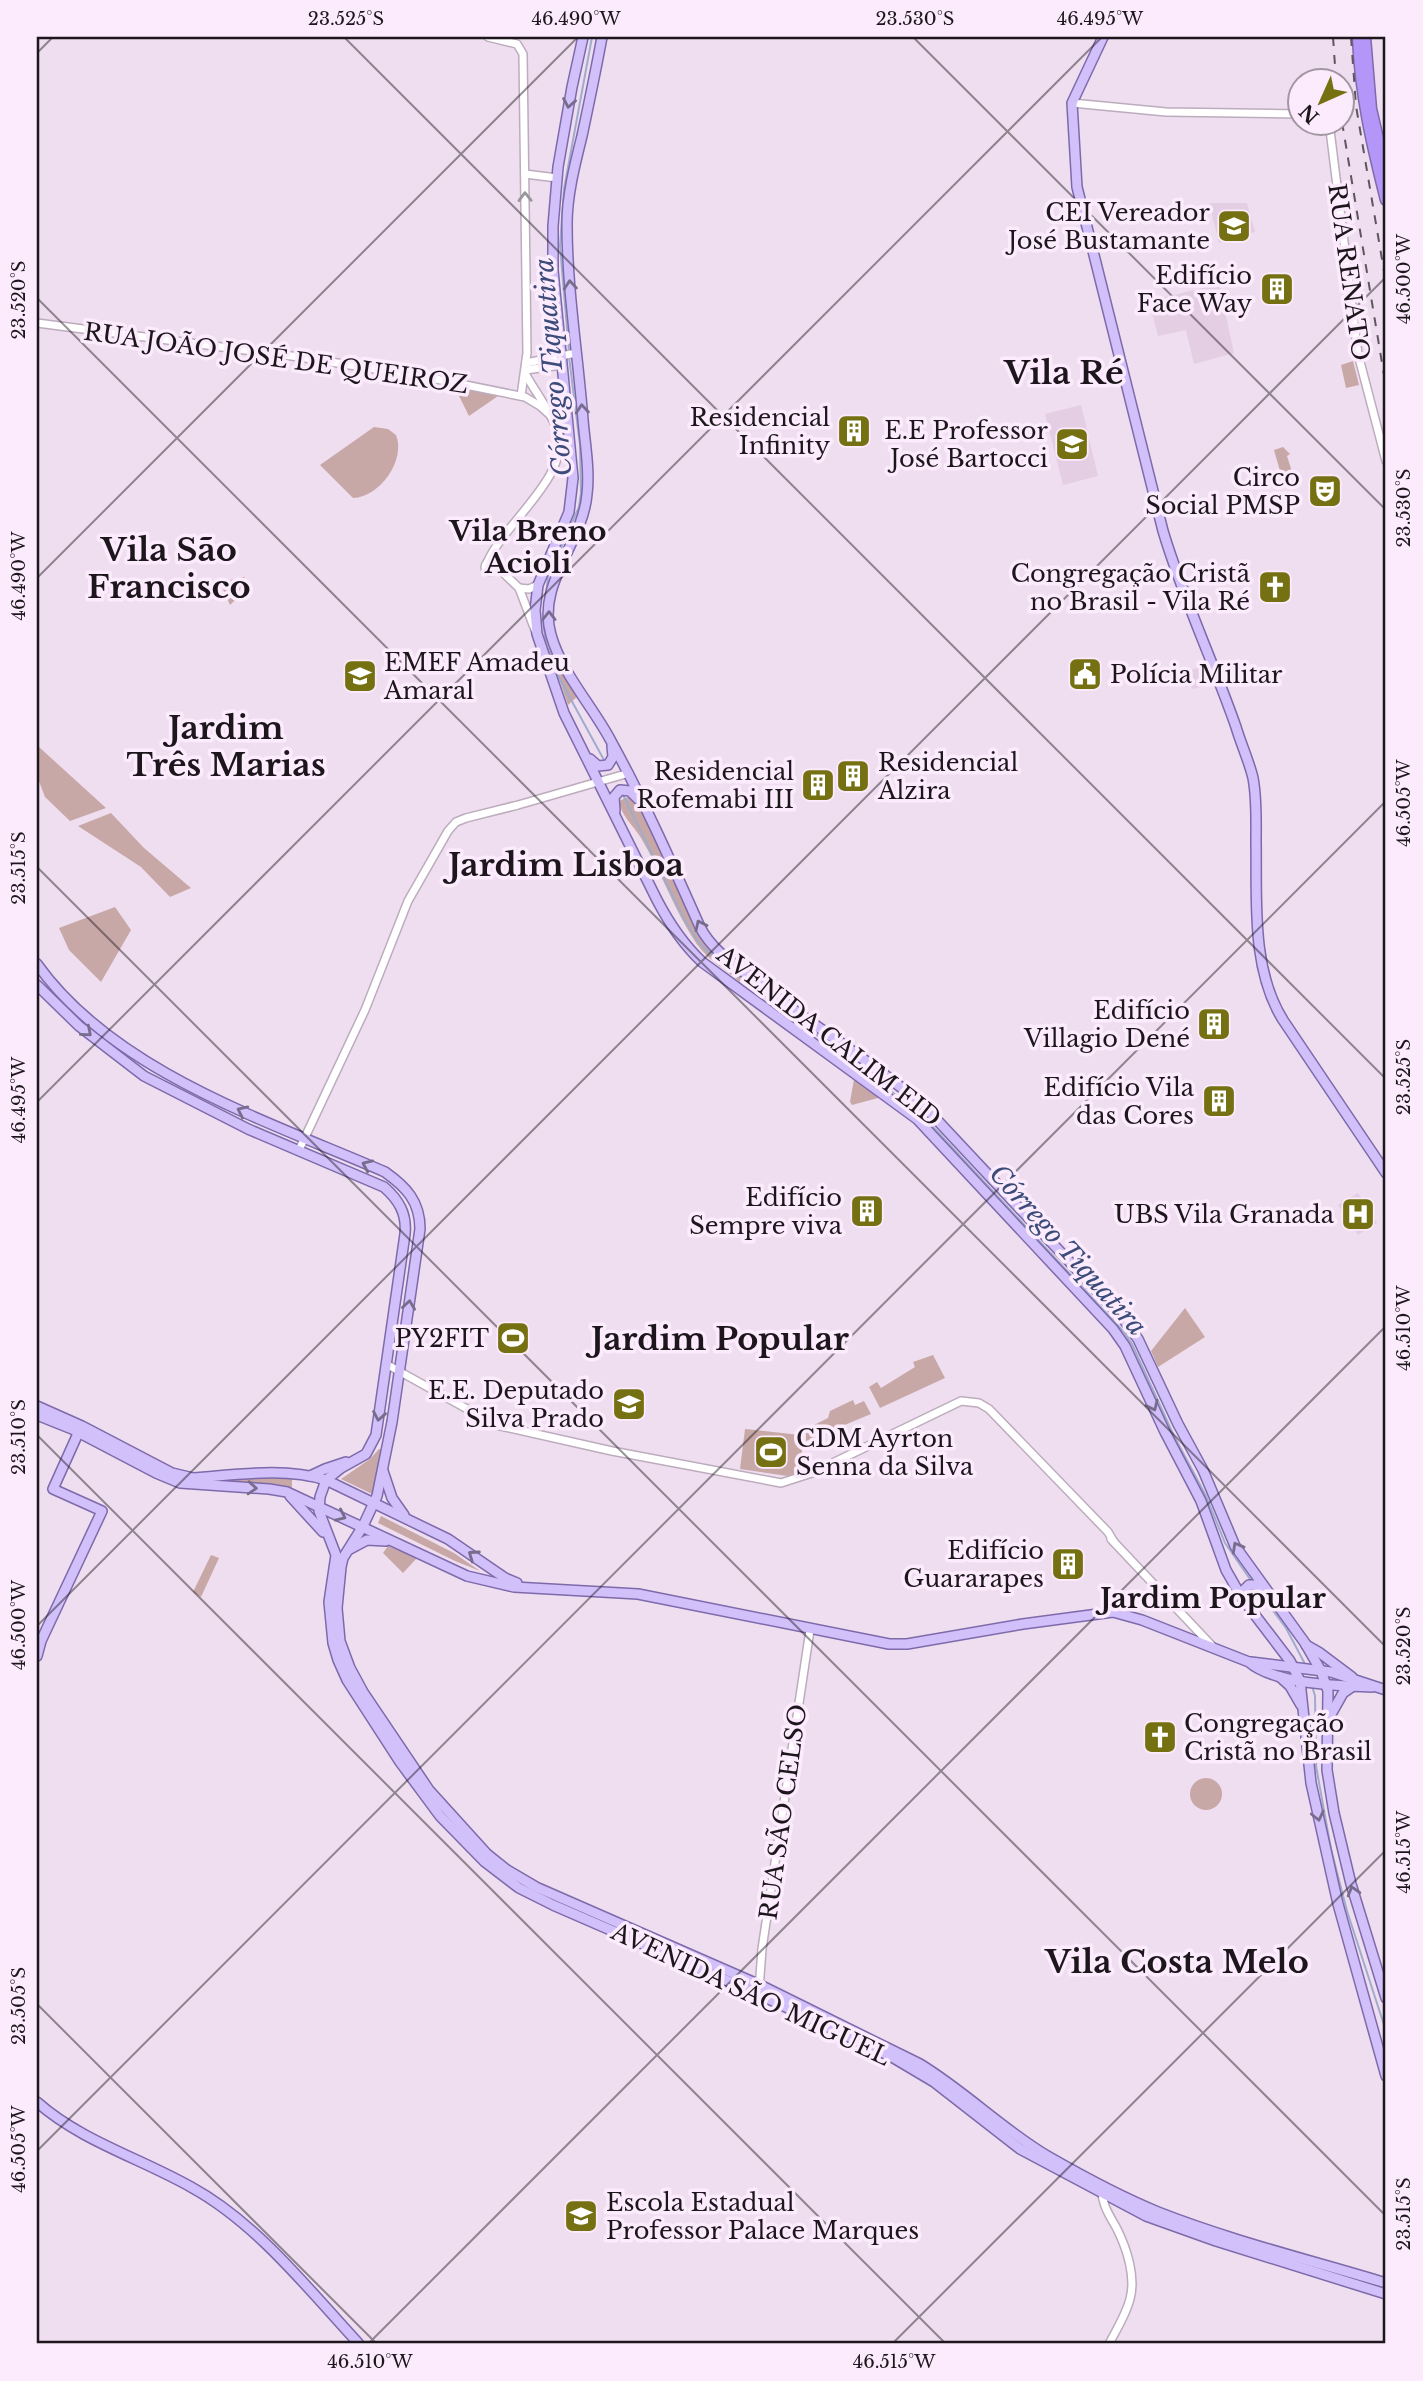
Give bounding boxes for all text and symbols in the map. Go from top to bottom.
text: 23.525°S [308,8,384,30]
text: 46.490°W [531,8,621,30]
text: 23.530°S [876,8,954,30]
text: 46.495°W [1057,8,1144,30]
north arrow [1286,66,1356,136]
one-way arrow [562,98,577,109]
text: N [1295,99,1324,128]
street label: RUA RENATO [1322,181,1376,363]
one-way arrow [517,191,533,202]
place label: CEI Vereador José Bustamante [1005,198,1211,255]
school or university icon: CEI Vereador José Bustamante [1215,207,1253,245]
text: 46.500°W [1393,233,1415,324]
water label: Córrego Tiquatira [528,256,578,478]
text: 23.520°S [8,261,30,339]
place label: Edifício Face Way [1137,261,1253,318]
building icon: Edifício Face Way [1258,270,1296,308]
one-way arrow [563,279,578,290]
street label: RUA JOÃO JOSÉ DE QUEIROZ [82,317,470,399]
district label: Vila Ré [1003,353,1124,393]
one-way arrow [575,403,590,414]
place label: Residencial Infinity [690,403,831,460]
building icon: Residencial Infinity [835,412,873,450]
place label: E.E Professor José Bartocci [884,416,1049,473]
school or university icon: E.E Professor José Bartocci [1053,425,1091,463]
place label: Circo Social PMSP [1145,463,1300,520]
text: 23.530°S [1393,469,1415,547]
theatre icon: Circo Social PMSP [1306,472,1344,510]
district label: Vila Breno Acioli [449,514,607,581]
district label: Vila São Francisco [87,530,251,607]
text: 46.490°W [8,531,30,621]
place label: Congregação Cristã no Brasil - Vila Ré [1011,559,1251,616]
church icon: Congregação Cristã no Brasil - Vila Ré [1256,568,1294,606]
one-way arrow [541,611,557,621]
place label: EMEF Amadeu Amaral [383,648,570,705]
public building icon: Polícia Militar [1066,655,1104,693]
school or university icon: EMEF Amadeu Amaral [341,657,379,695]
place label: Polícia Militar [1110,660,1283,689]
district label: Jardim Três Marias [126,708,326,785]
place label: Residencial Alzira [877,748,1018,805]
place label: Residencial Rofemabi III [637,757,794,814]
building icon: Residencial Alzira [834,757,872,795]
text: 46.505°W [1393,758,1415,847]
building icon: Residencial Rofemabi III [799,766,837,804]
text: 23.515°S [8,831,30,905]
district label: Jardim Lisboa [442,845,684,885]
one-way arrow [694,920,708,932]
street label: AVENIDA CALIM EID [710,939,947,1132]
place label: Edifício Villagio Dené [1023,996,1190,1053]
building icon: Edifício Villagio Dené [1195,1005,1233,1043]
one-way arrow [78,1024,91,1036]
text: 23.525°S [1393,1039,1415,1115]
text: 46.495°W [8,1056,30,1143]
place label: Edifício Vila das Cores [1044,1073,1195,1130]
building icon: Edifício Vila das Cores [1200,1082,1238,1120]
one-way arrow [237,1105,249,1119]
water label: Córrego Tiquatira [983,1158,1153,1342]
one-way arrow [362,1159,374,1173]
place label: Edifício Sempre viva [689,1183,843,1240]
building icon: Edifício Sempre viva [848,1192,886,1230]
hospital icon: UBS Vila Granada [1339,1195,1377,1233]
place label: UBS Vila Granada [1114,1200,1335,1229]
text: 46.510°W [1393,1284,1415,1371]
one-way arrow [401,1299,416,1311]
sports icon: PY2FIT [494,1319,532,1357]
district label: Jardim Popular [585,1319,849,1359]
place label: PY2FIT [395,1324,489,1353]
place label: E.E. Deputado Silva Prado [428,1376,604,1433]
school or university icon: E.E. Deputado Silva Prado [610,1385,648,1423]
text: 23.510°S [8,1399,30,1475]
one-way arrow [1145,1399,1159,1411]
one-way arrow [372,1410,387,1422]
place label: CDM Ayrton Senna da Silva [796,1424,974,1481]
sports icon: CDM Ayrton Senna da Silva [752,1433,790,1471]
one-way arrow [247,1480,258,1495]
one-way arrow [334,1508,346,1522]
place label: Edifício Guararapes [903,1536,1044,1593]
one-way arrow [1232,1542,1245,1555]
building icon: Edifício Guararapes [1049,1545,1087,1583]
one-way arrow [468,1551,481,1563]
text: 46.500°W [8,1579,30,1670]
district label: Jardim Popular [1095,1581,1326,1616]
text: 23.520°S [1393,1607,1415,1685]
street label: RUA SÃO CELSO [754,1702,812,1922]
place label: Congregação Cristã no Brasil [1184,1709,1372,1766]
church icon: Congregação Cristã no Brasil [1141,1718,1179,1756]
one-way arrow [1310,1810,1325,1822]
text: 46.515°W [1393,1810,1415,1893]
one-way arrow [1347,1885,1362,1897]
street label: AVENIDA SÃO MIGUEL [606,1916,895,2071]
district label: Vila Costa Melo [1044,1942,1309,1982]
text: 23.505°S [8,1967,30,2045]
text: 46.505°W [8,2104,30,2193]
text: 23.515°S [1393,2177,1415,2251]
place label: Escola Estadual Professor Palace Marques [606,2188,919,2245]
school or university icon: Escola Estadual Professor Palace Marques [562,2197,600,2235]
text: 46.510°W [327,2351,414,2373]
text: 46.515°W [853,2351,936,2373]

